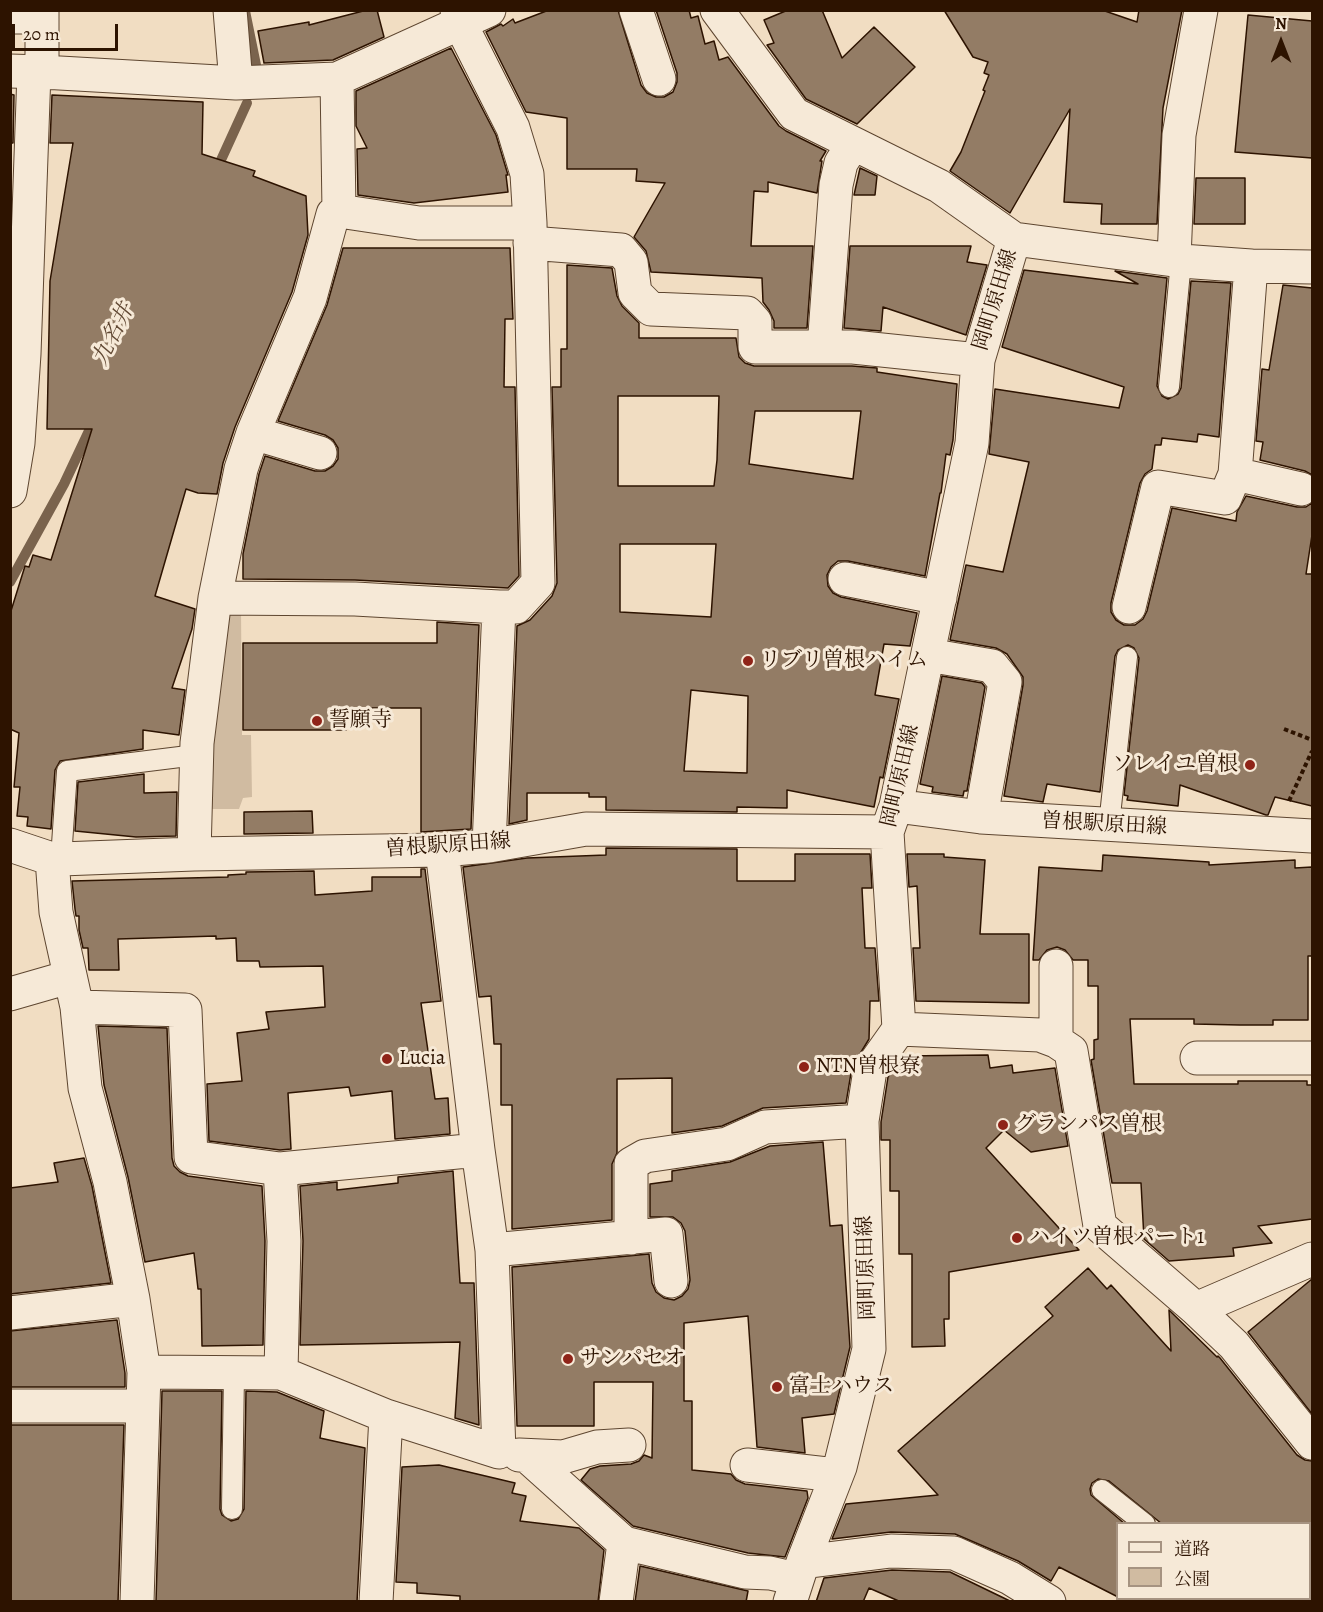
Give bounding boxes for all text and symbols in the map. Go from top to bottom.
scale bar [15,12,122,50]
north arrow [1251,12,1311,72]
text: N [1275,13,1287,35]
text: 20 m [23,22,60,46]
street label: 岡町原田線 [969,246,1023,354]
water label: 九名井 [88,300,140,370]
place label: リブリ曽根ハイム [760,648,928,674]
marker: リブリ曽根ハイム [741,654,755,668]
place label: 誓願寺 [329,708,392,734]
marker: 誓願寺 [310,714,324,728]
street label: 岡町原田線 [877,722,925,830]
place label: ソレイユ曽根 [1112,752,1238,778]
marker: ソレイユ曽根 [1243,758,1257,772]
street label: 曽根駅原田線 [1040,809,1168,841]
street label: 曽根駅原田線 [384,829,512,863]
place label: Lucia [399,1046,446,1072]
marker: Lucia [380,1052,394,1066]
place label: NTN曽根寮 [816,1054,920,1080]
marker: NTN曽根寮 [797,1060,811,1074]
place label: グランパス曽根 [1015,1112,1162,1138]
marker: グランパス曽根 [996,1118,1010,1132]
street label: 岡町原田線 [853,1215,881,1321]
place label: ハイツ曽根パート1 [1029,1225,1204,1251]
marker: ハイツ曽根パート1 [1010,1231,1024,1245]
place label: サンパセオ [580,1346,685,1372]
marker: サンパセオ [561,1352,575,1366]
place label: 富士ハウス [789,1374,894,1400]
marker: 富士ハウス [770,1380,784,1394]
legend [1116,1522,1311,1600]
text: 道路 [1174,1537,1210,1561]
text: 公園 [1174,1567,1210,1591]

